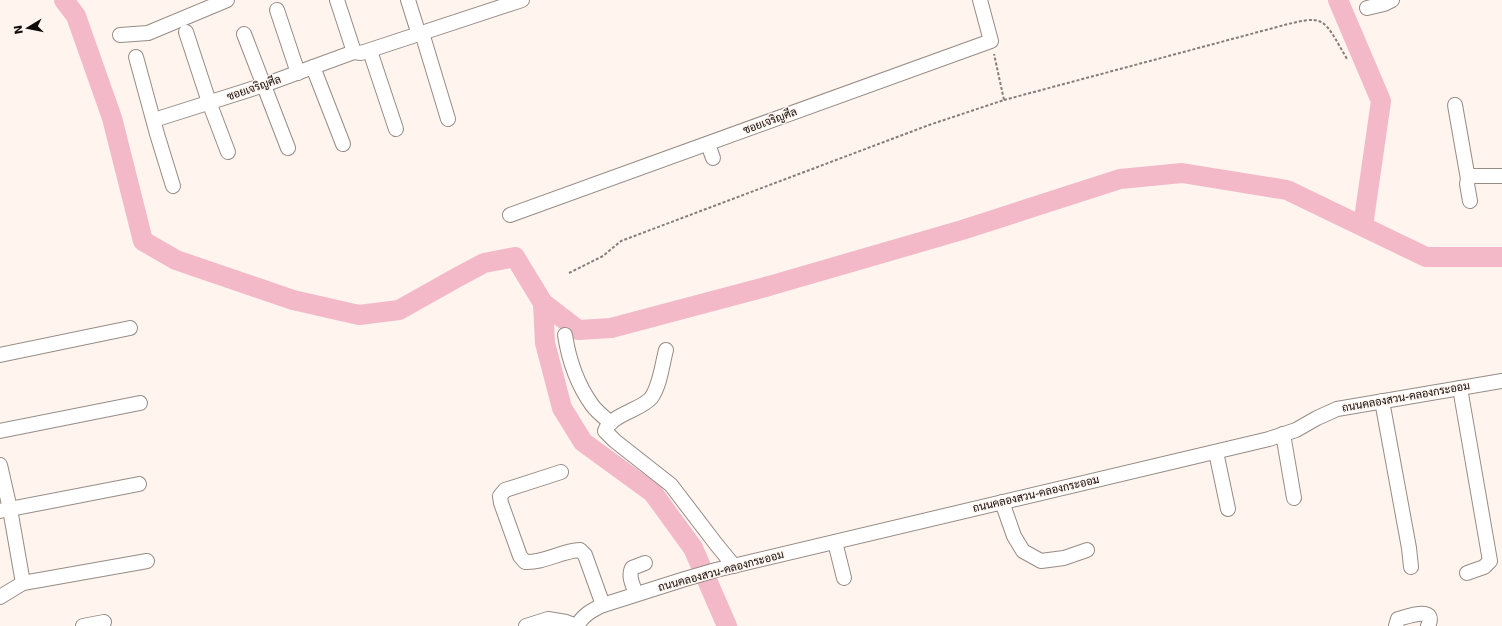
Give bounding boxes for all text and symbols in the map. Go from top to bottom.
north arrow [8,8,48,48]
text: N [11,24,26,35]
street label: ซอยเจริญศีล [225,71,283,103]
street label: ซอยเจริญศีล [741,103,799,137]
street label: ถนนคลองสวน-คลองกระออม [1341,379,1471,415]
street label: ถนนคลองสวน-คลองกระออม [971,473,1101,515]
street label: ถนนคลองสวน-คลองกระออม [657,548,785,594]

